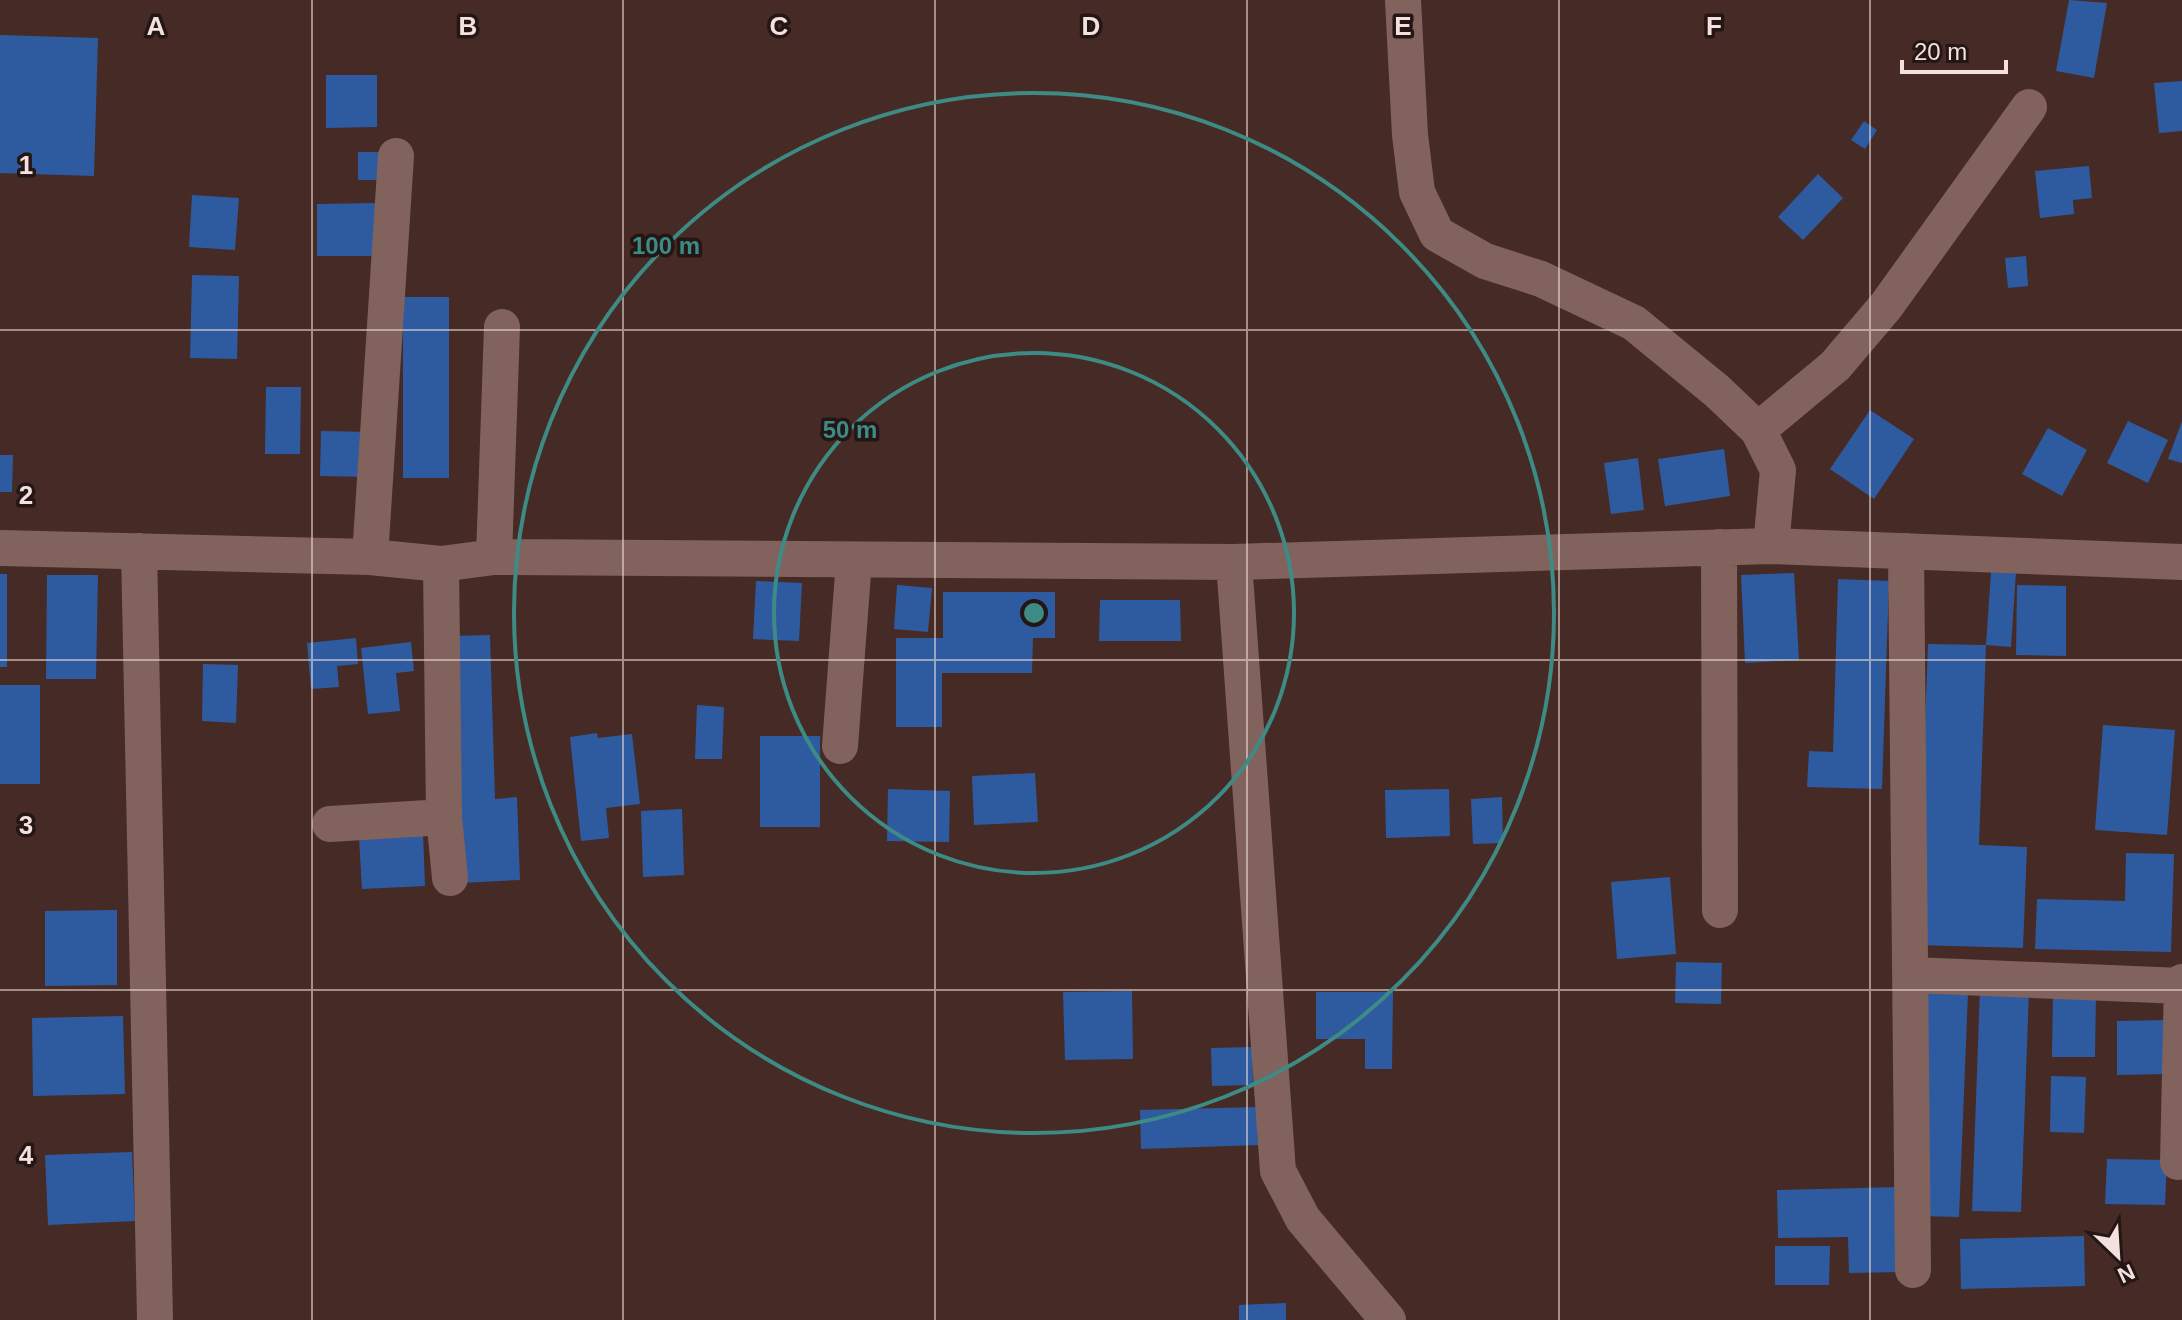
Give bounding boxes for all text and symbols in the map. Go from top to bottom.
text: A [147,11,166,41]
text: B [459,11,477,41]
text: C [770,11,789,41]
text: D [1082,11,1100,41]
text: E [1394,11,1412,41]
text: F [1706,11,1722,41]
scale bar [1902,24,2006,74]
text: 20 m [1914,38,1967,65]
text: 1 [19,150,33,180]
text: 100 m [632,232,700,259]
text: 50 m [823,416,877,443]
text: 2 [19,480,33,510]
centre of rings [1020,599,1048,627]
text: 3 [19,810,33,840]
text: 4 [19,1140,34,1170]
north arrow [2078,1216,2158,1296]
text: N [2114,1259,2139,1288]

